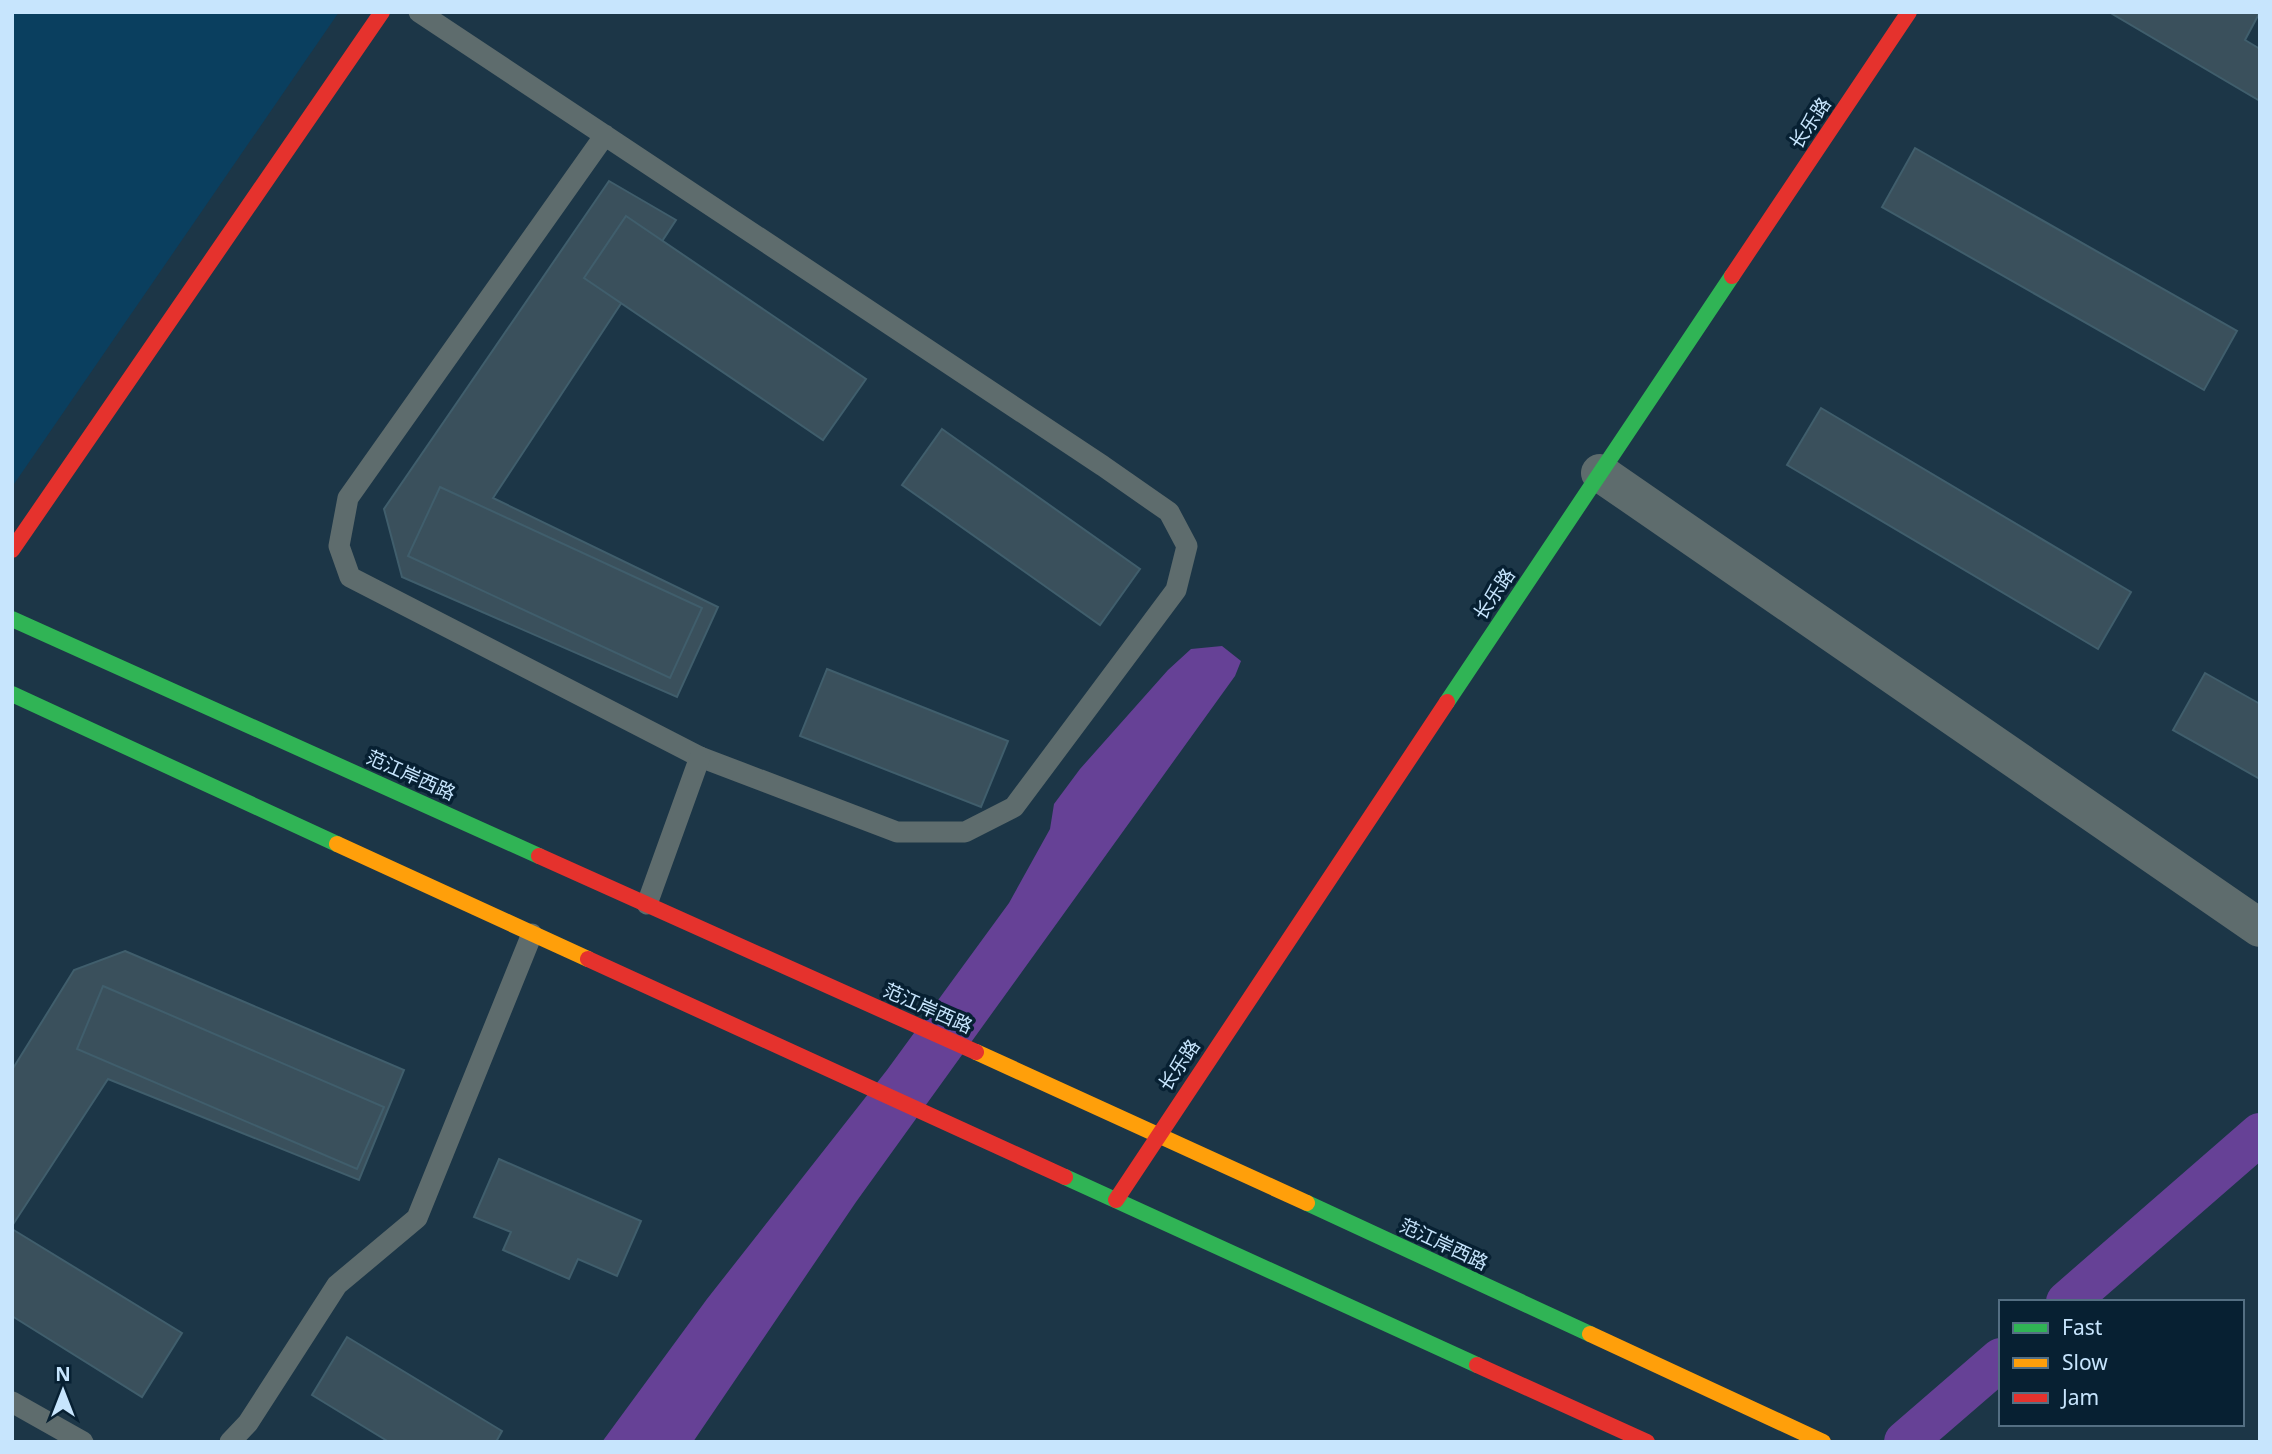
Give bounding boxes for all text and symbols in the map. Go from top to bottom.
street label: 长乐路 [1783,92,1837,154]
street label: 长乐路 [1467,563,1521,625]
street label: 范江岸西路 [362,744,460,806]
street label: 范江岸西路 [879,977,977,1039]
street label: 长乐路 [1152,1034,1206,1096]
street label: 范江岸西路 [1395,1212,1493,1276]
legend [1999,1300,2244,1426]
text: Fast [2062,1313,2103,1341]
text: Slow [2062,1348,2108,1376]
north arrow [28,1356,98,1426]
text: N [55,1361,71,1387]
text: Jam [2060,1383,2099,1411]

